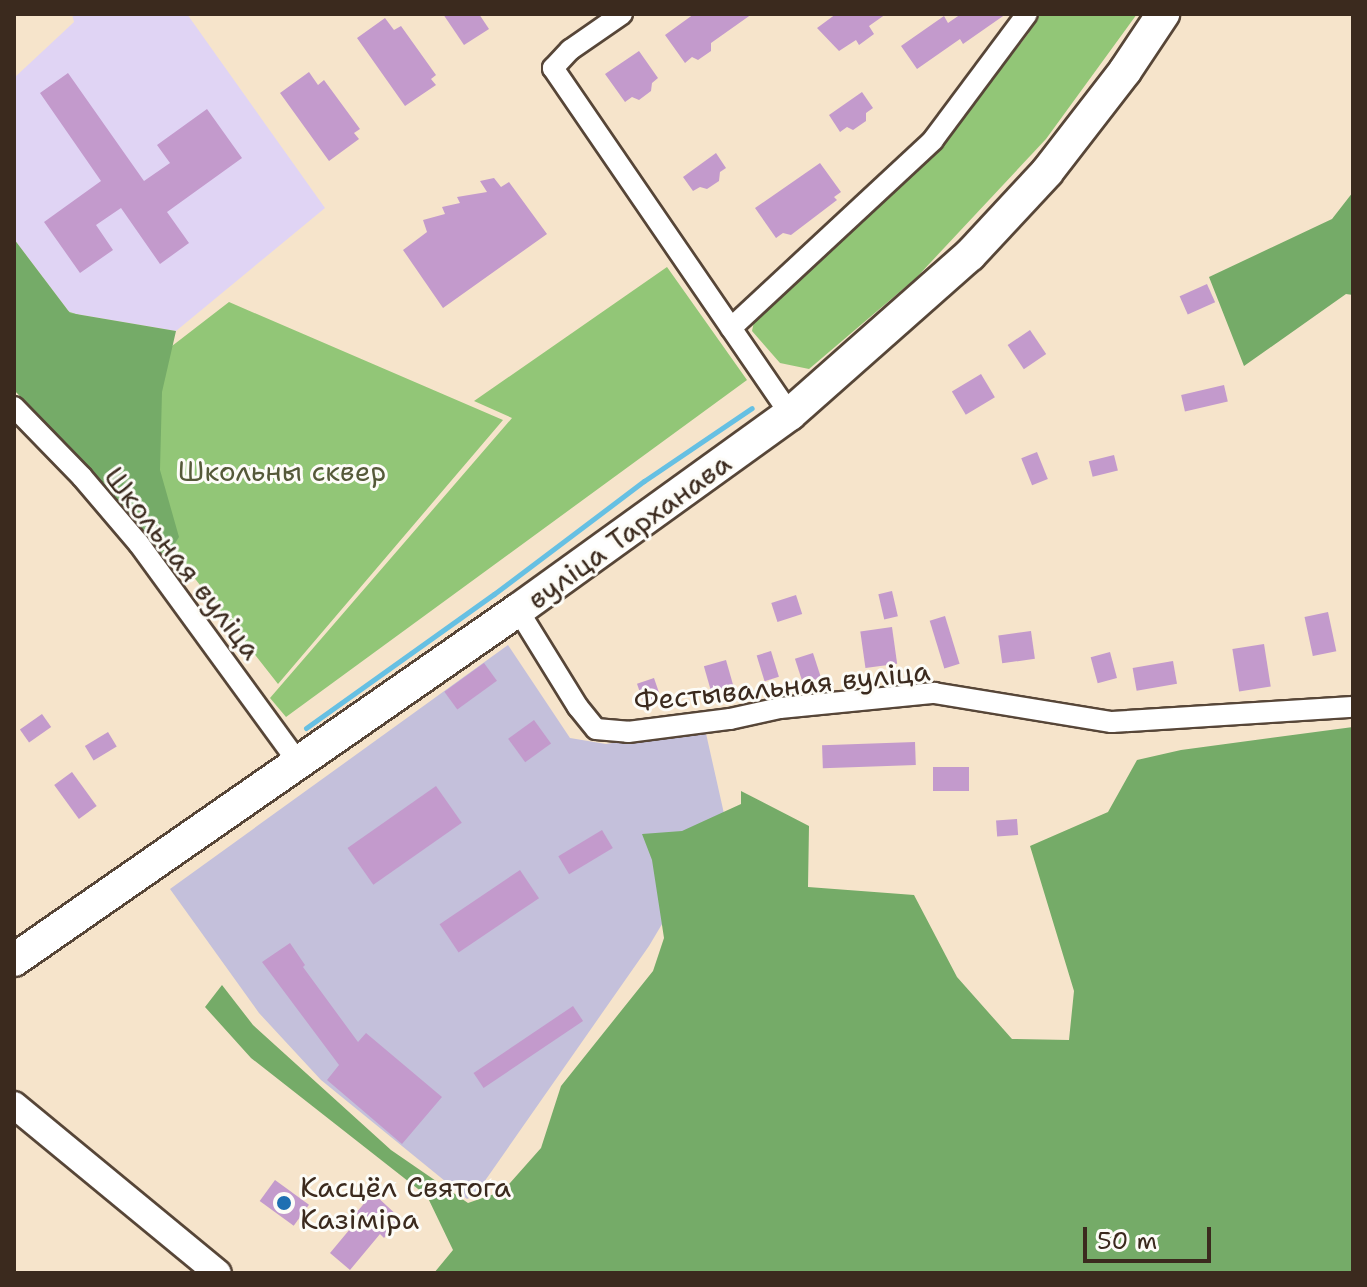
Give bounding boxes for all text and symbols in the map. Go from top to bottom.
street label: вуліца Тарханава [521,446,737,616]
park label: Школьны сквер [178,454,386,488]
street label: Школьная вуліца [97,460,269,666]
street label: Фестывальная вуліца [632,654,932,718]
place label: Касцёл Святога Казіміра [300,1170,511,1236]
marker: Касцёл Святога Казіміра [275,1194,293,1212]
scale bar [1087,1211,1215,1261]
text: 50 m [1097,1225,1157,1257]

